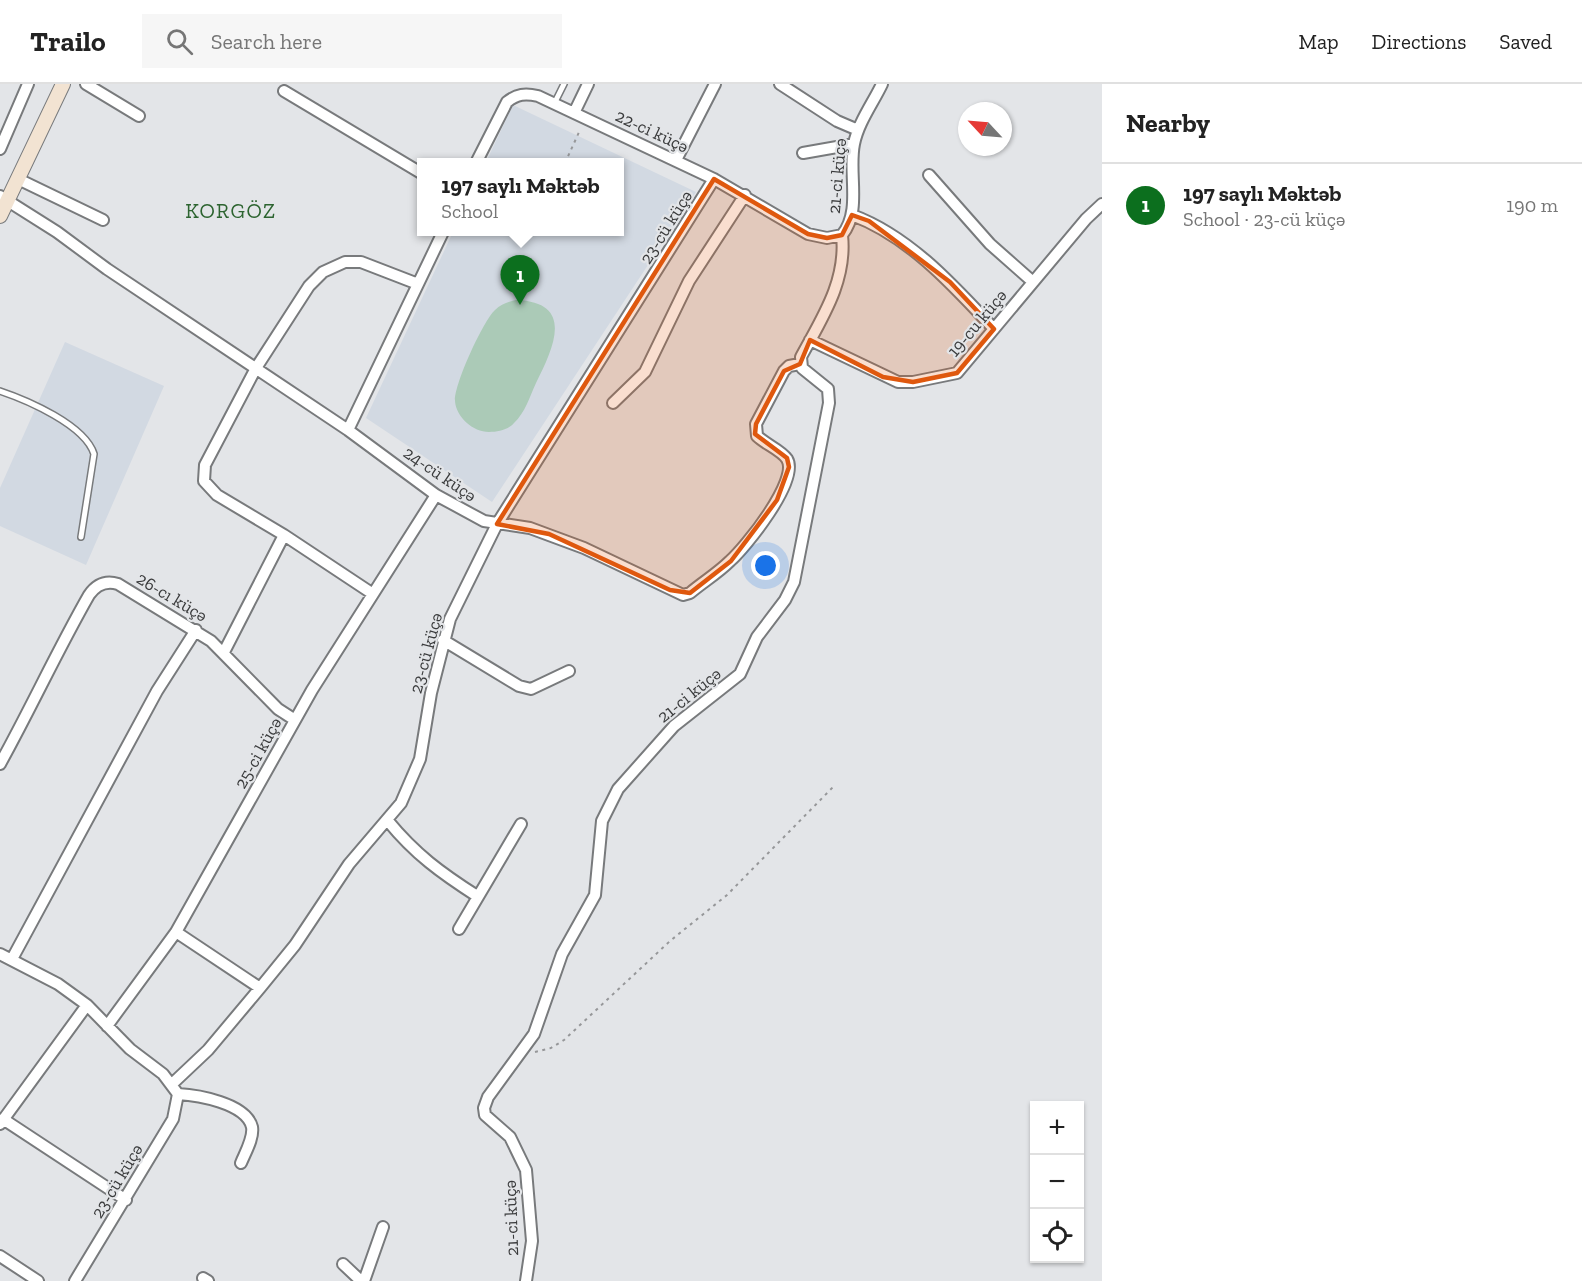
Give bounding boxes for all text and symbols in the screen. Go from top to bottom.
search box [142,14,562,68]
text: Trailo [30,25,106,58]
icon: search [163,25,196,58]
text: Search here [211,28,322,55]
text: Map [1299,29,1339,54]
text: Directions [1372,29,1466,54]
text: Saved [1499,29,1552,54]
north arrow [958,102,1012,156]
street label: 22-ci küçə [612,104,692,158]
text: Nearby [1126,107,1210,139]
street label: 21-ci küçə [823,137,851,215]
popup [417,158,624,236]
text: 197 saylı Məktəb [441,172,600,199]
text: 197 saylı Məktəb [1183,180,1341,207]
street label: 23-cü küçə [635,186,697,268]
text: 1 [1141,193,1150,217]
text: 190 m [1506,193,1558,217]
district label: KORGÖZ [185,198,277,223]
text: School [441,199,498,223]
text: School · 23-cü küçə [1183,207,1345,231]
pin: 1 [500,256,540,305]
street label: 19-cu küçə [942,285,1012,361]
street label: 24-cü küçə [399,441,481,507]
your location [751,551,780,580]
street label: 26-cı küçə [133,567,211,627]
street label: 23-cü küçə [405,610,447,696]
street label: 21-ci küçə [653,663,725,727]
street label: 25-ci küçə [229,713,287,793]
map controls [1030,1101,1084,1263]
button: + [1030,1101,1084,1155]
street label: 23-cü küçə [86,1140,148,1222]
button: − [1030,1155,1084,1209]
street label: 21-ci küçə [499,1180,523,1256]
button: locate [1030,1209,1084,1263]

